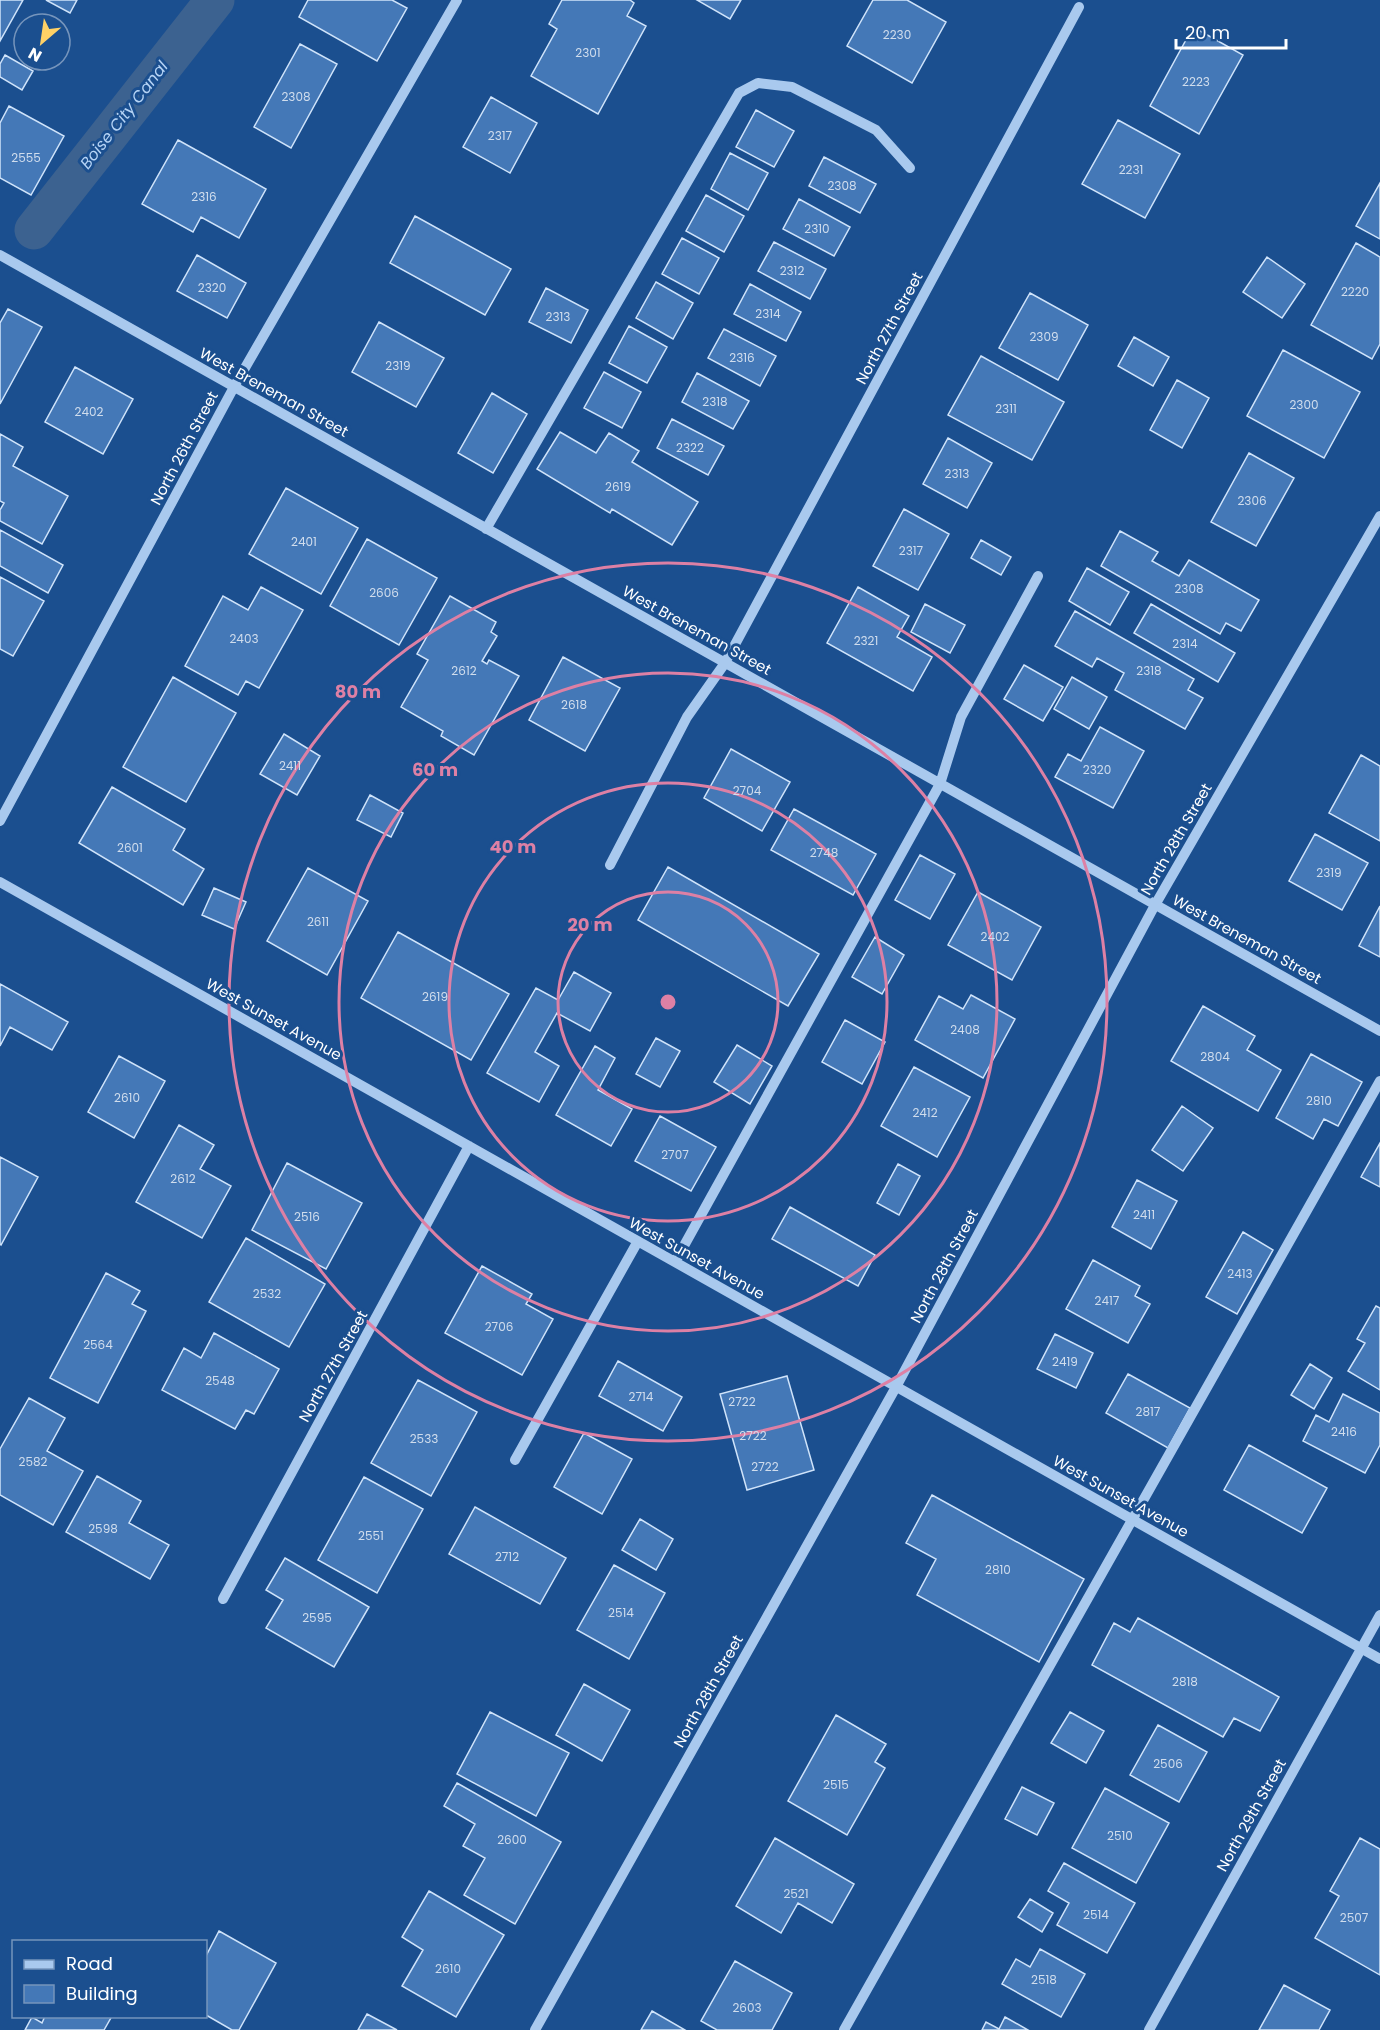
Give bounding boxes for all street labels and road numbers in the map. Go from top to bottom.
street label: North 27th Street [850,268,928,388]
street label: West Breneman Street [196,342,352,442]
street label: North 26th Street [145,387,223,509]
street label: West Breneman Street [619,580,775,680]
street label: North 28th Street [1135,779,1217,899]
street label: West Breneman Street [1169,889,1325,989]
street label: West Sunset Avenue [202,973,346,1065]
street label: North 28th Street [905,1205,983,1327]
street label: West Sunset Avenue [625,1212,769,1304]
street label: North 27th Street [294,1306,372,1426]
street label: West Sunset Avenue [1049,1450,1193,1542]
street label: North 28th Street [668,1631,748,1751]
street label: North 29th Street [1211,1755,1291,1875]

